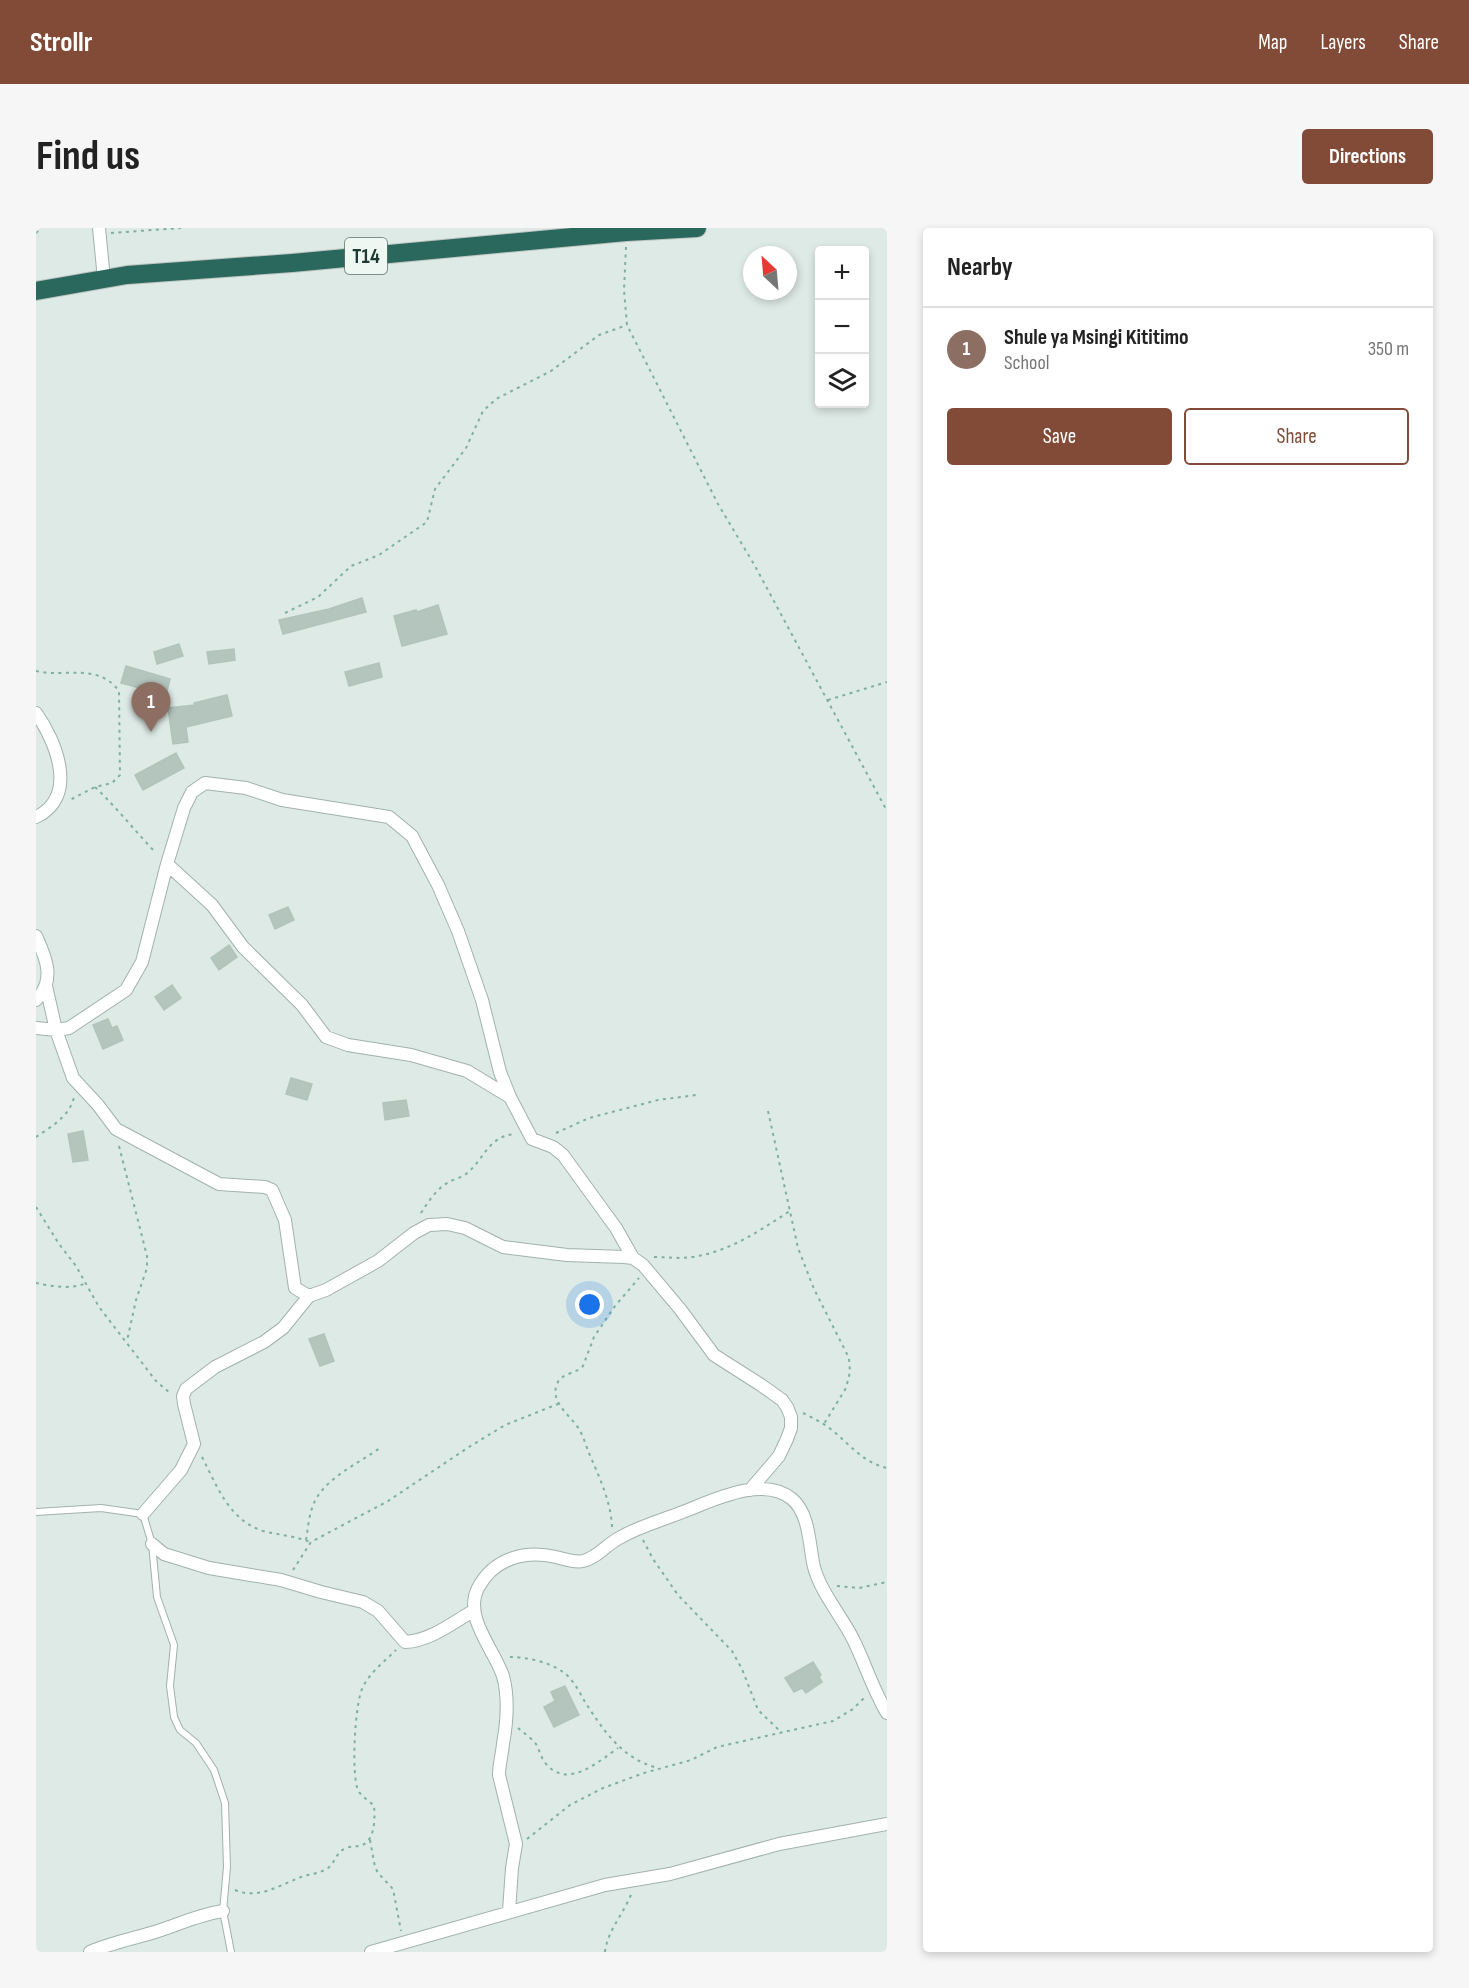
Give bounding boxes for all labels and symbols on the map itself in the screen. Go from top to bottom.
road number: T14 [345,238,387,274]
north arrow [743,246,797,300]
pin: 1 [132,682,170,732]
your location [575,1290,604,1319]

